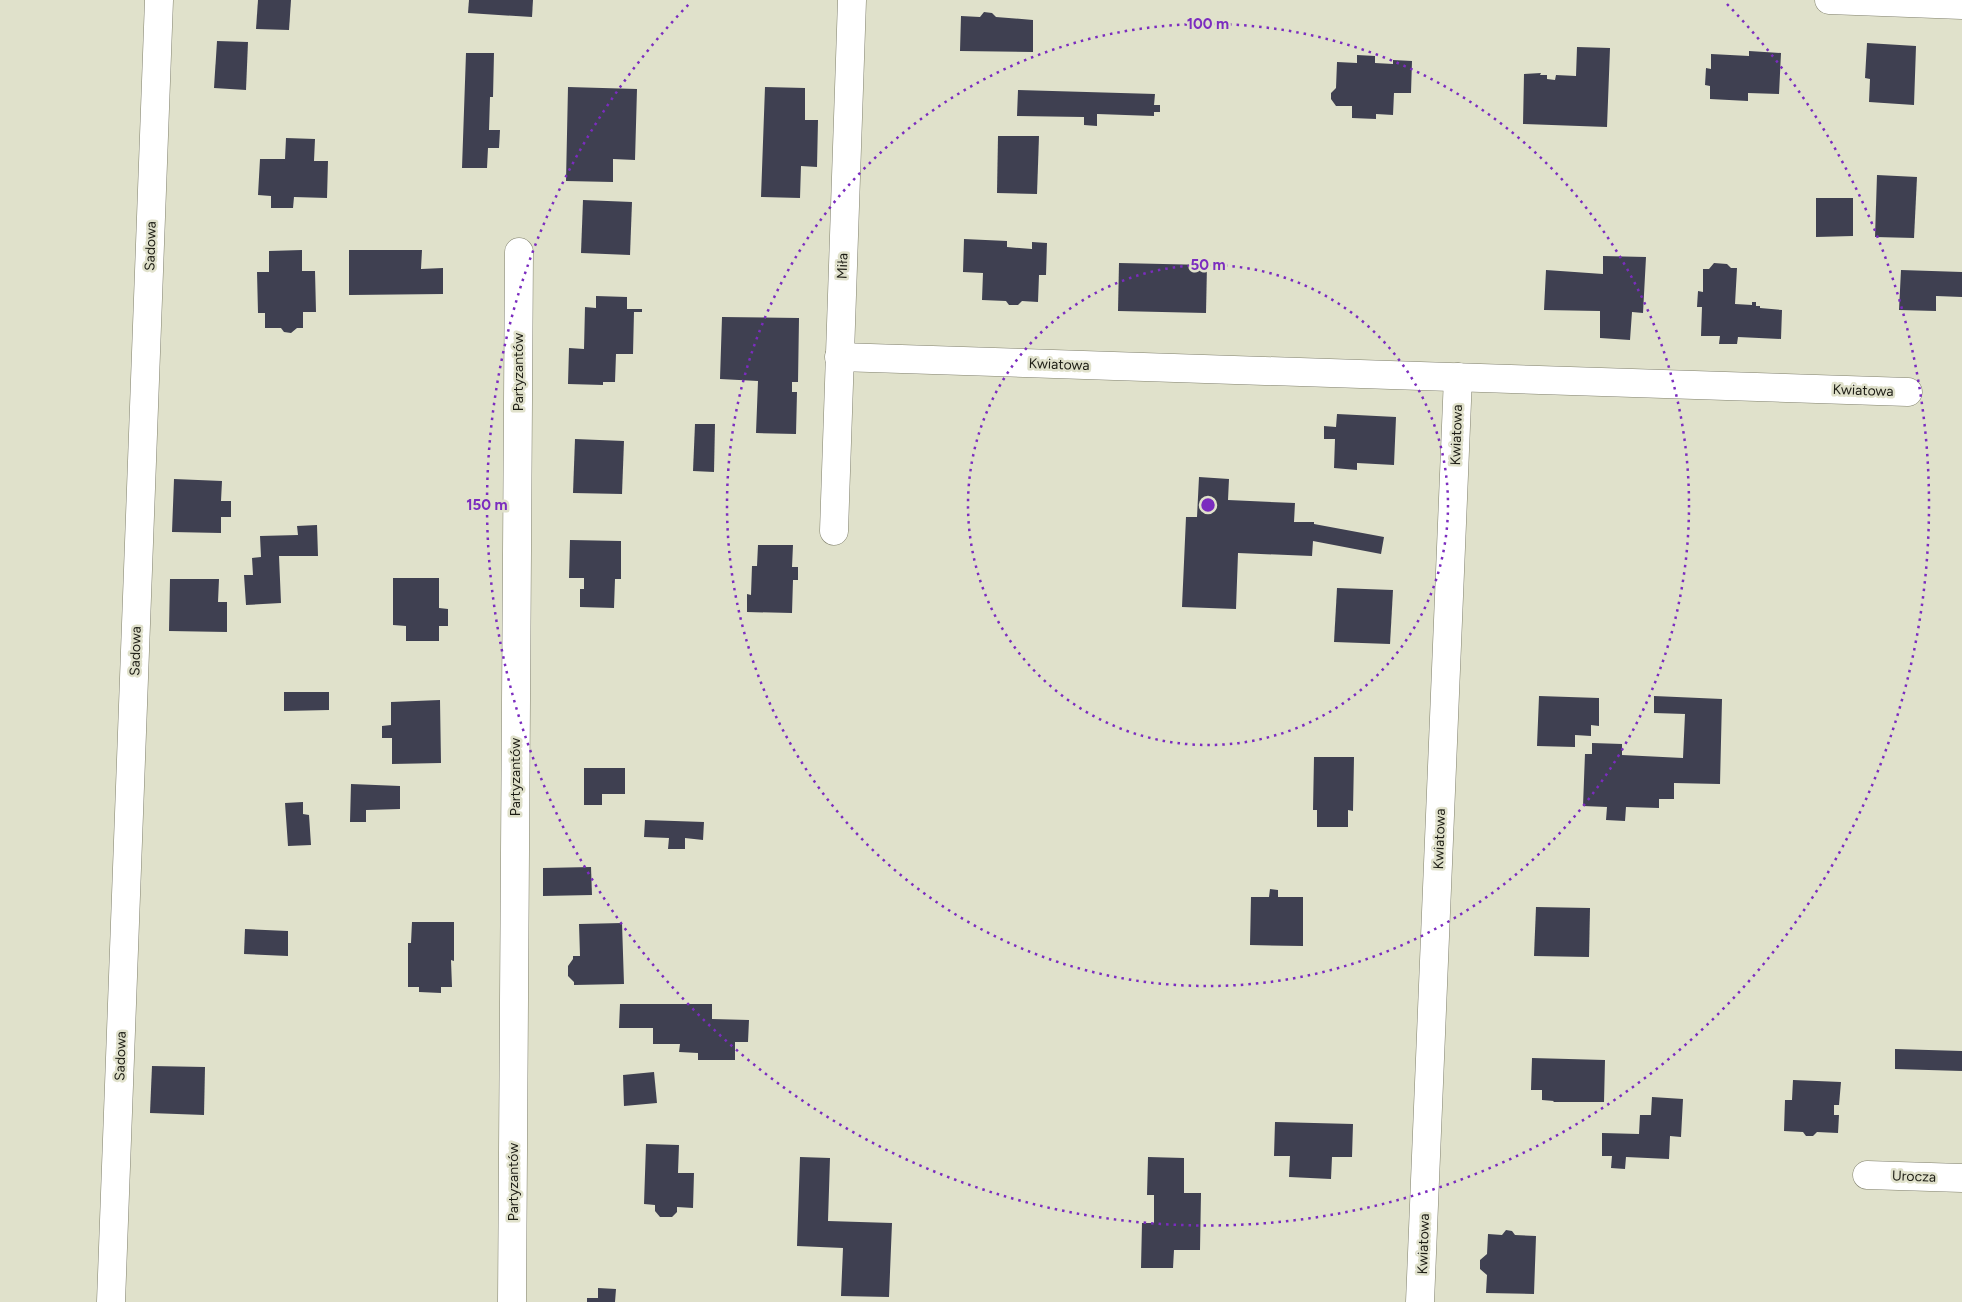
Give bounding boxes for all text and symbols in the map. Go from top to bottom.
text: 100 m [1187,15,1229,33]
street label: Sadowa [141,221,160,271]
street label: Miła [834,253,851,279]
text: 50 m [1190,256,1226,274]
street label: Partyzantów [510,333,527,411]
street label: Kwiatowa [1028,355,1090,374]
street label: Kwiatowa [1832,381,1894,400]
street label: Kwiatowa [1447,404,1466,466]
text: 150 m [466,496,508,514]
centre of rings [1199,496,1217,514]
street label: Sadowa [126,626,145,676]
street label: Partyzantów [507,738,524,816]
street label: Kwiatowa [1430,808,1449,870]
street label: Sadowa [111,1031,130,1081]
street label: Partyzantów [505,1143,522,1221]
street label: Urocza [1892,1167,1936,1186]
street label: Kwiatowa [1414,1213,1433,1275]

